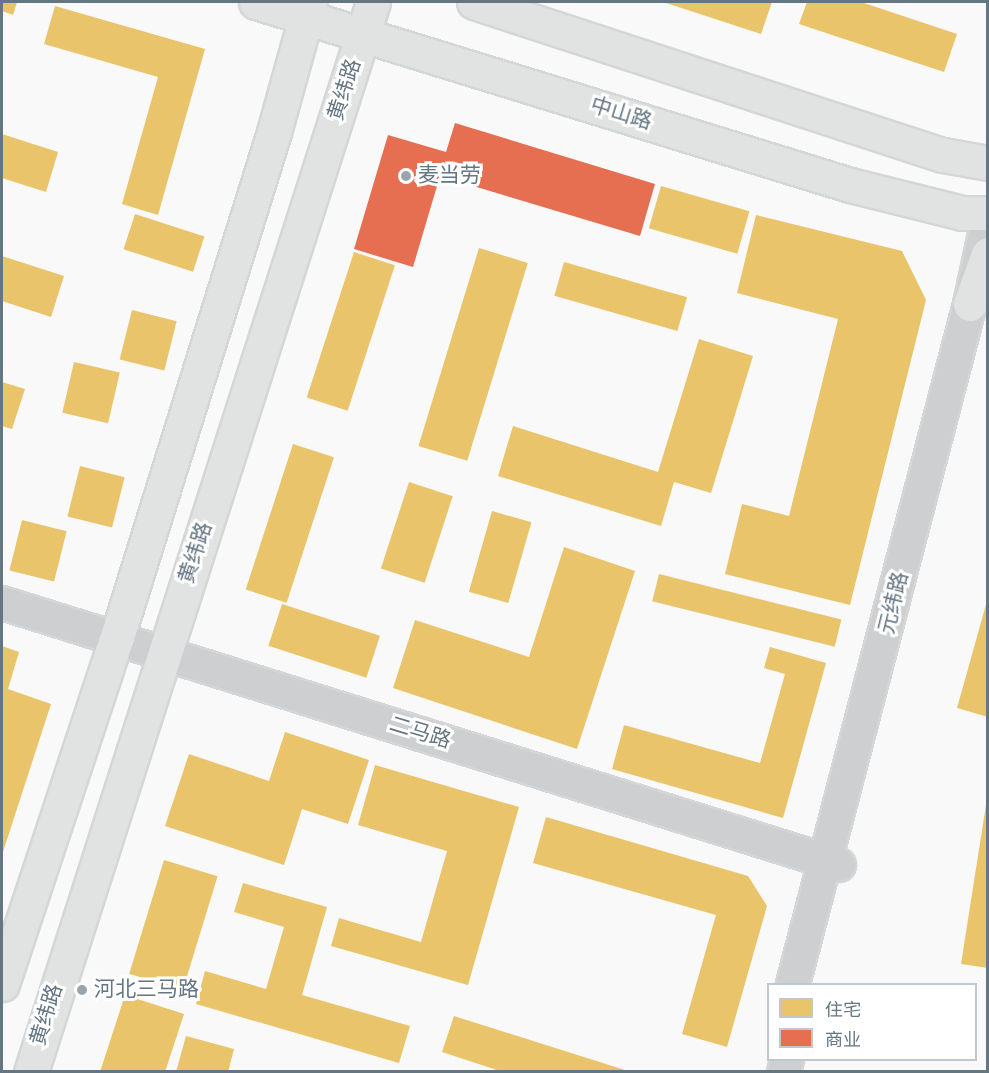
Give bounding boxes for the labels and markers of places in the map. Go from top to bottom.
place label: 麦当劳 [418,163,481,189]
marker: 麦当劳 [399,169,413,183]
place label: 河北三马路 [94,977,199,1003]
marker: 河北三马路 [75,983,89,997]

